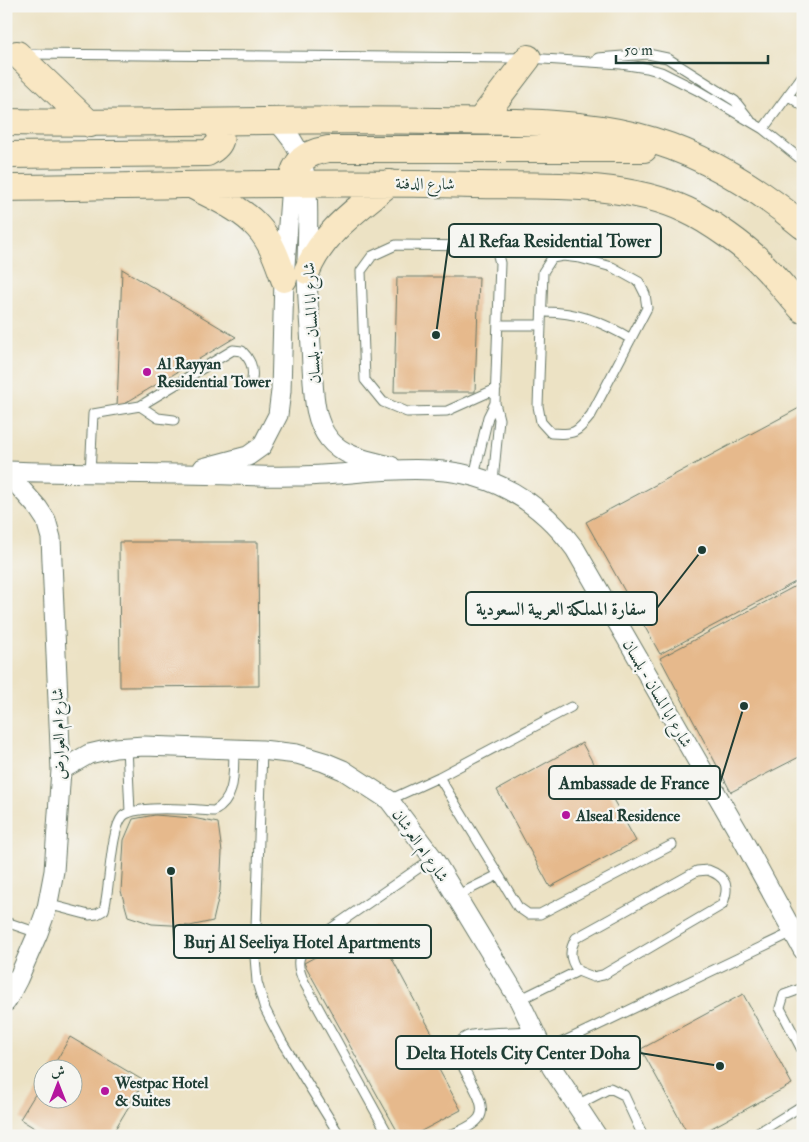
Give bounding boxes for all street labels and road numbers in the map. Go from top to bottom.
street label: شارع الدفنة [395,173,455,198]
street label: شارع ابا المسان - بلمسان [299,261,328,384]
street label: شارع ابا المسان - بلمسان [615,636,696,753]
street label: شارع ام العوارض [47,687,75,780]
street label: شارع ام العرشان [384,805,453,888]

